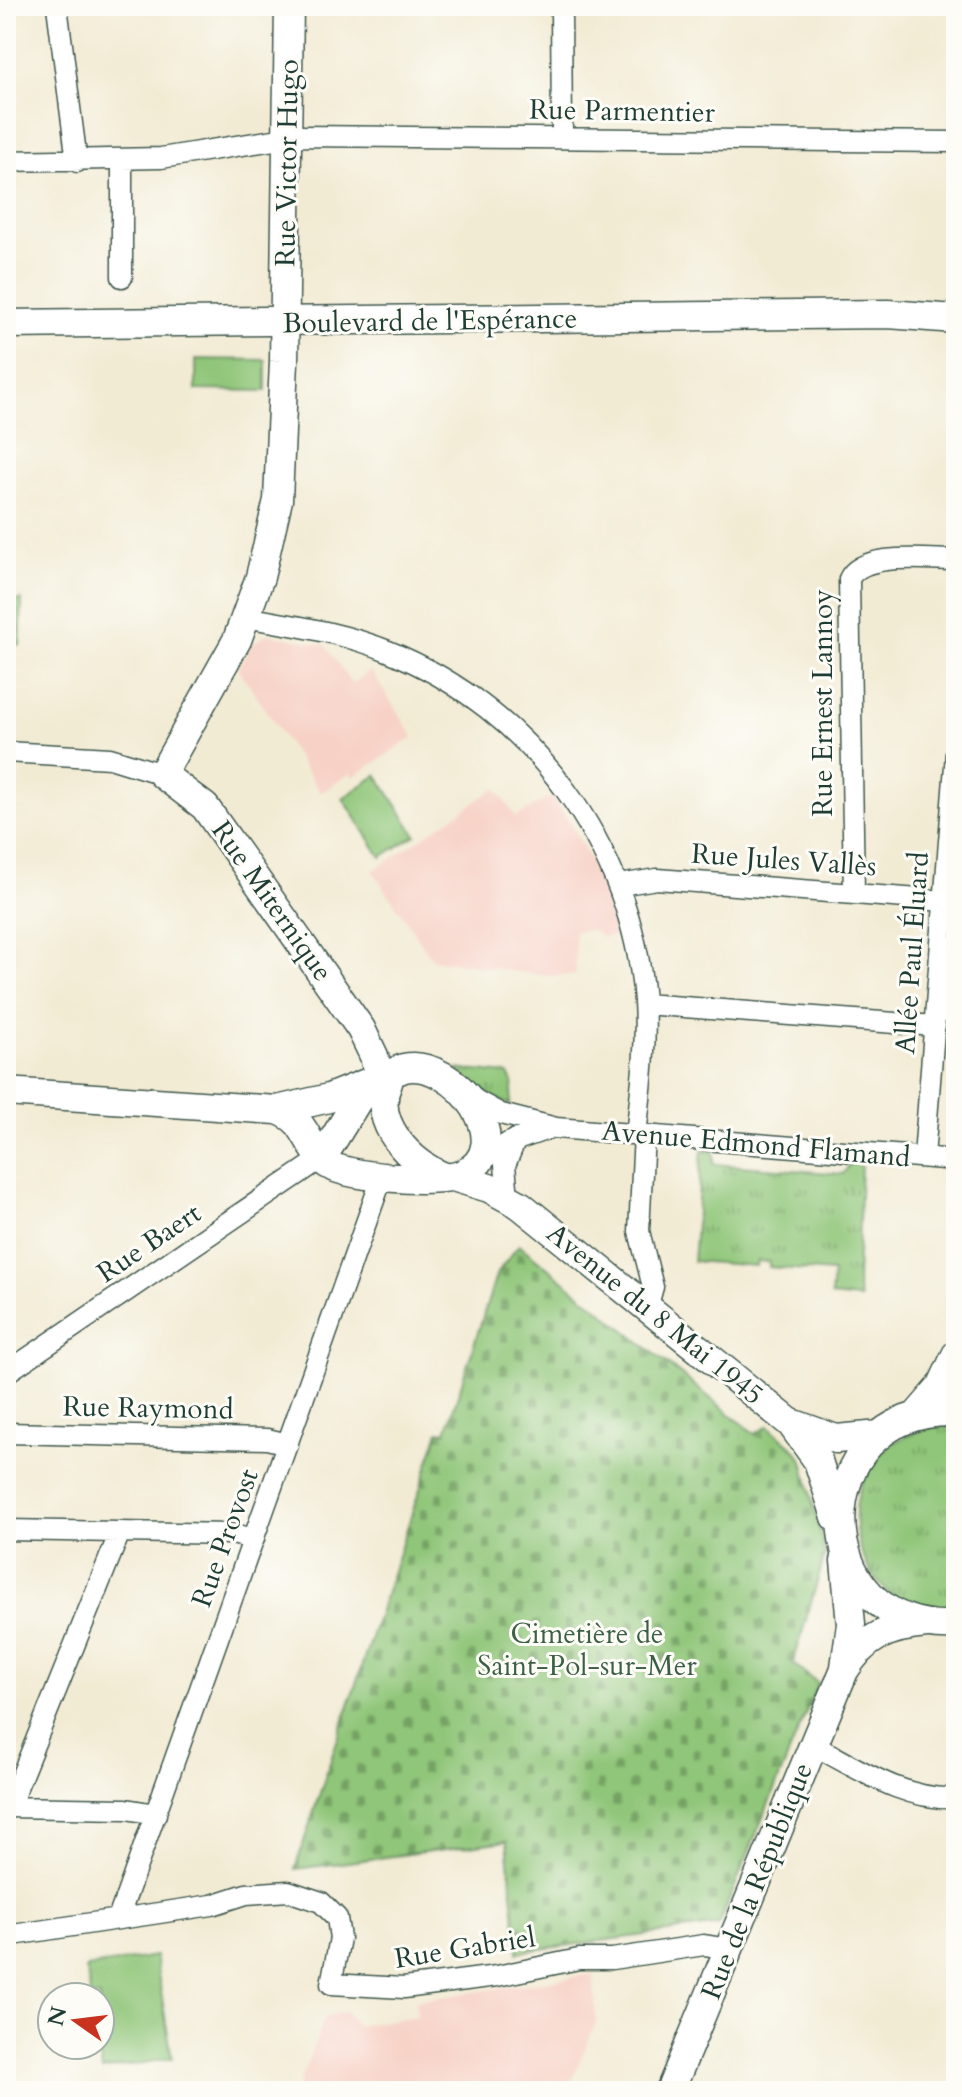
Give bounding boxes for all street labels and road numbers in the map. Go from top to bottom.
street label: Rue Victor Hugo [266,59,308,267]
street label: Rue Parmentier [529,90,716,132]
street label: Boulevard de l'Espérance [282,299,578,343]
street label: Rue Ernest Lannoy [804,589,842,817]
street label: Rue Miternique [203,813,341,989]
street label: Rue Jules Vallès [690,835,878,885]
street label: Allée Paul Éluard [886,850,938,1055]
street label: Avenue Edmond Flamand [600,1112,912,1176]
street label: Rue Baert [90,1194,209,1292]
street label: Avenue du 8 Mai 1945 [538,1215,772,1413]
street label: Rue Raymond [62,1388,234,1428]
street label: Rue Provost [182,1464,268,1612]
street label: Rue de la République [692,1757,822,2005]
street label: Rue Gabriel [392,1918,538,1978]

